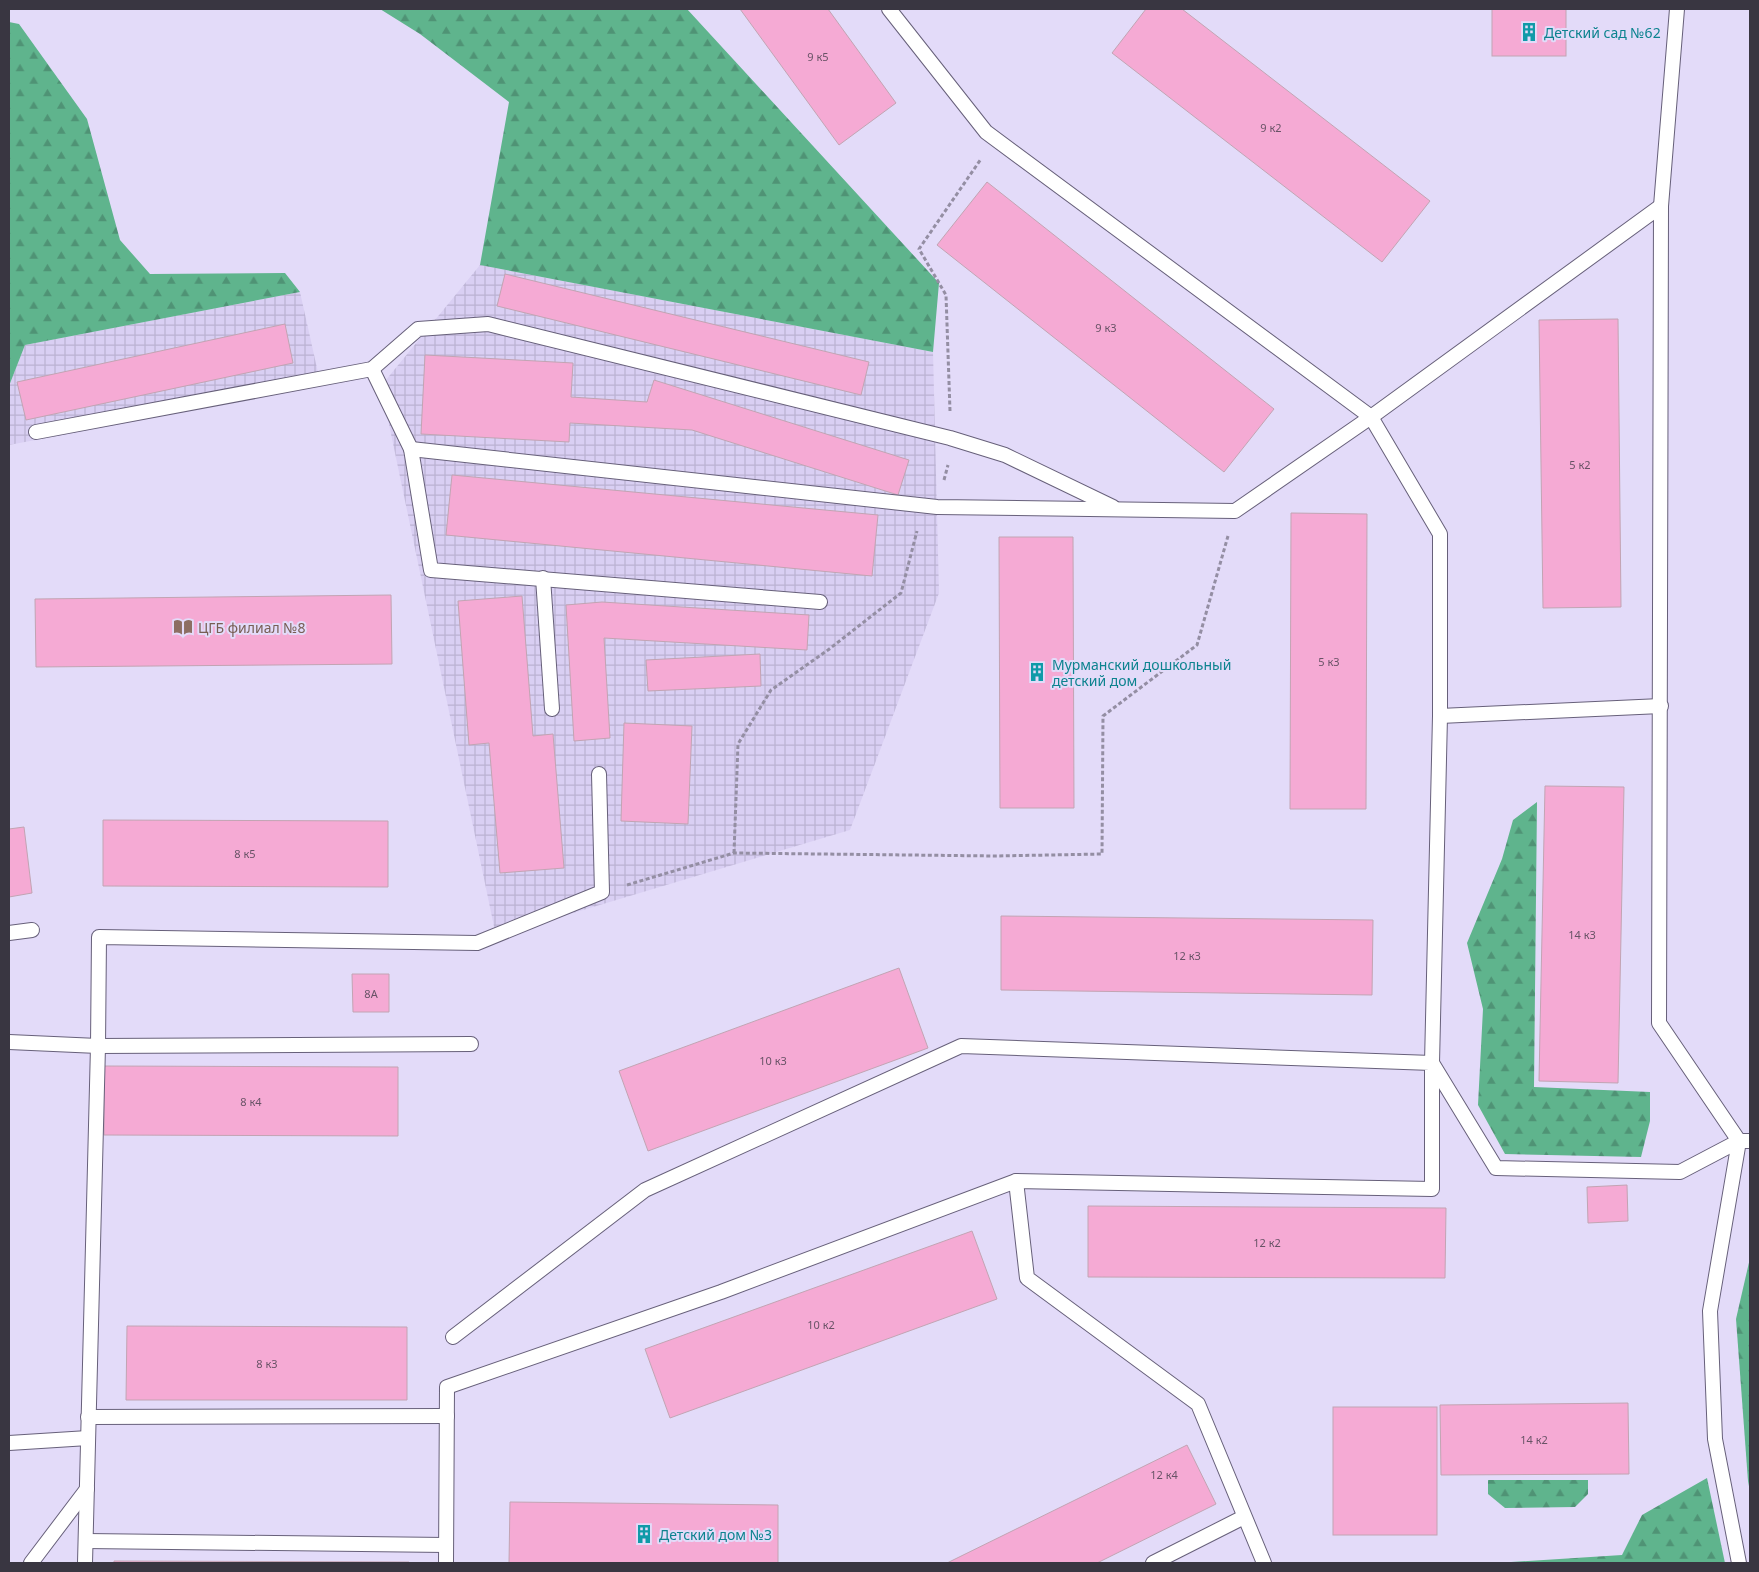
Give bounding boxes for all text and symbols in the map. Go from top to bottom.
building icon: Детский сад №62 [1518,21,1540,43]
place label: Детский сад №62 [1544,23,1661,42]
house number: 9 к5 [807,49,829,64]
house number: 9 к2 [1260,120,1282,135]
house number: 9 к3 [1095,320,1117,335]
house number: 5 к2 [1569,457,1591,472]
library icon: ЦГБ филиал №8 [172,616,194,638]
place label: ЦГБ филиал №8 [198,618,306,637]
house number: 5 к3 [1318,654,1340,669]
place label: Мурманский дошкольный детский дом [1052,655,1231,690]
building icon: Мурманский дошкольный детский дом [1026,661,1048,683]
house number: 8 к5 [234,846,256,861]
house number: 14 к3 [1568,927,1596,942]
house number: 12 к3 [1173,948,1201,963]
house number: 8А [364,986,379,1001]
house number: 10 к3 [759,1053,787,1068]
house number: 8 к4 [240,1094,262,1109]
house number: 12 к2 [1253,1235,1281,1250]
house number: 10 к2 [807,1317,835,1332]
house number: 8 к3 [256,1356,278,1371]
house number: 14 к2 [1520,1432,1548,1447]
house number: 12 к4 [1150,1467,1178,1482]
building icon: Детский дом №3 [633,1523,655,1545]
place label: Детский дом №3 [659,1525,772,1544]

